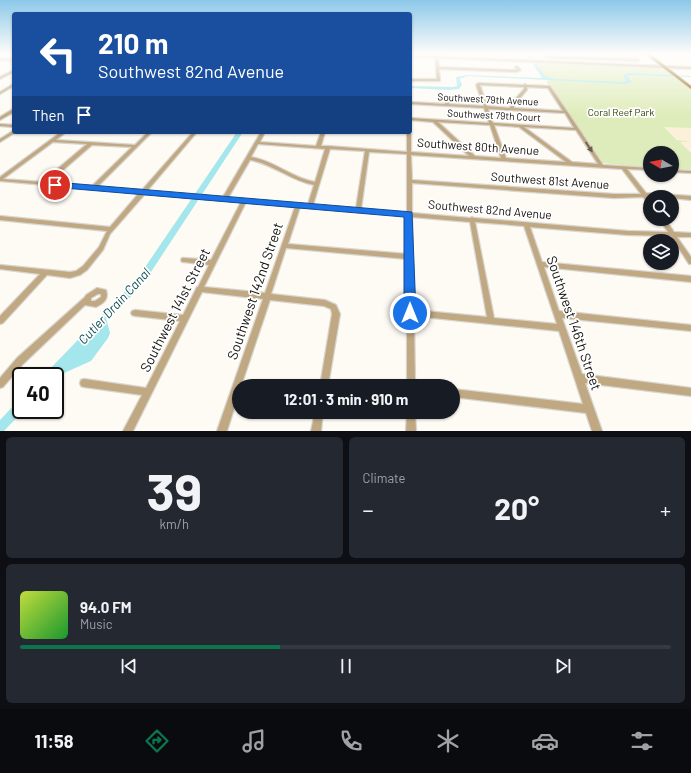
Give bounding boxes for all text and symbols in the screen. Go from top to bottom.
text: 210 m [98,26,168,60]
icon: left [32,28,84,80]
text: Southwest 82nd Avenue [98,60,284,82]
street label: Southwest 79th Avenue [437,90,539,108]
icon: arrive [73,104,95,126]
text: Then [32,106,65,124]
park label: Coral Reef Park [588,106,654,118]
street label: Southwest 79th Court [447,107,541,123]
street label: Southwest 80th Avenue [417,135,540,157]
one-way arrow [585,142,593,153]
north arrow [643,146,679,182]
map controls [643,146,679,270]
pin [38,168,72,202]
street label: Southwest 81st Avenue [490,169,610,191]
icon: arrive [44,174,66,196]
button: search [643,190,679,226]
street label: Southwest 82nd Avenue [428,197,553,221]
street label: Southwest 142nd Street [223,220,286,362]
button: layers [643,234,679,270]
street label: Southwest 141st Street [136,245,213,375]
street label: Southwest 146th Street [543,253,605,392]
water label: Cutler Drain Canal [75,265,153,347]
position arrow [389,292,431,334]
speed limit sign: 40 [12,367,64,419]
text: 12:01 · 3 min · 910 m [284,390,408,408]
text: 39 [146,459,202,521]
text: Climate [363,470,406,486]
text: 20° [494,490,539,526]
text: − [363,496,374,522]
text: + [660,496,671,522]
text: km/h [160,516,189,532]
text: 94.0 FM [80,598,131,616]
text: Music [80,616,113,632]
icon: previous [118,655,140,677]
icon: pause [335,655,357,677]
icon: next [552,655,574,677]
icon: directions [143,727,171,755]
icon: music [240,727,268,755]
icon: phone [337,727,365,755]
icon: climate [434,727,462,755]
icon: car [531,727,559,755]
icon: filters [628,727,656,755]
text: 11:58 [35,730,73,752]

